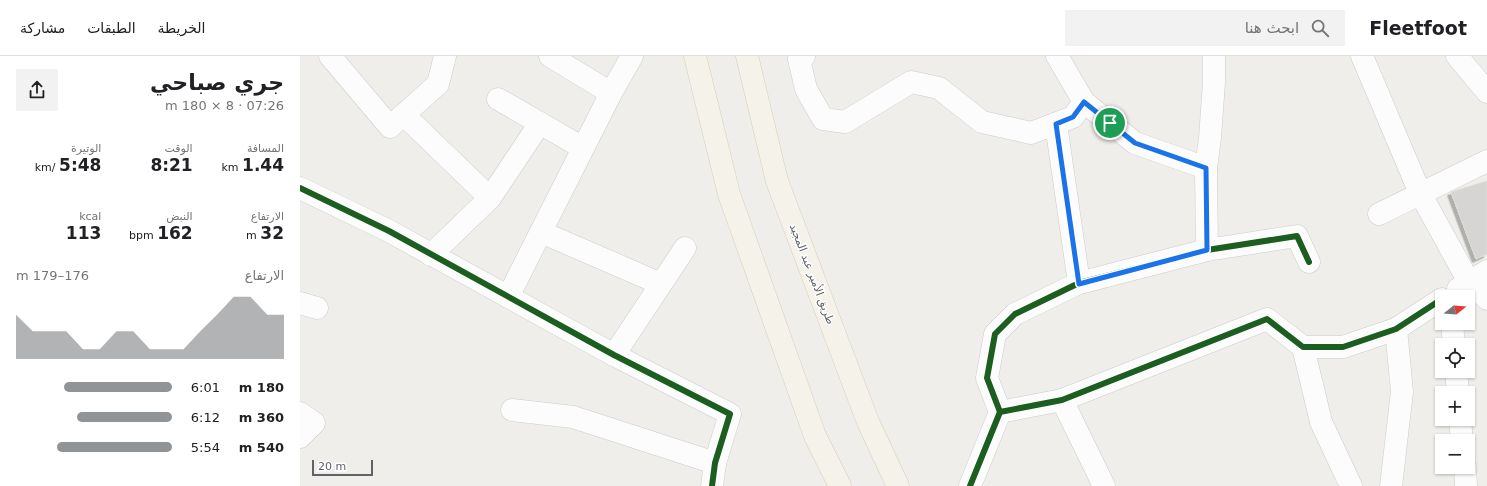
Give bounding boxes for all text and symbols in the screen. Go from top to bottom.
search box [1065,10,1345,46]
icon: search [1309,17,1331,39]
text: Fleetfoot [1369,17,1467,39]
text: ابحث هنا [1245,19,1299,37]
text: مشاركة [20,20,65,36]
text: الطبقات [87,20,136,36]
text: الخريطة [158,20,205,36]
button: share [16,69,58,111]
text: جري صباحي [150,70,284,95]
text: 07:26 · 8 × 180 m [165,98,284,113]
pin [1093,106,1127,140]
icon: arrive [1099,112,1121,134]
text: الوتيرة [71,142,101,155]
text: الوقت [165,142,193,155]
text: المسافة [247,142,284,155]
text: 5:48 [59,155,101,175]
text: 8:21 [150,155,193,175]
text: 1.44 [242,155,284,175]
text: /km [35,161,59,174]
text: km [221,161,242,174]
text: kcal [79,210,101,223]
text: النبض [166,210,193,223]
text: الارتفاع [251,210,284,223]
street label: طريق الأمير عبد المجيد [786,221,838,327]
text: 113 [66,223,101,243]
text: 162 [157,223,193,243]
text: 32 [260,223,284,243]
text: bpm [129,229,157,242]
text: m [246,229,260,242]
text: 176–179 m [16,268,89,283]
text: الارتفاع [245,268,284,283]
north arrow [1435,290,1475,330]
map controls [1435,290,1475,474]
button: locate [1435,338,1475,378]
text: 6:01 [191,380,220,395]
text: 180 m [239,380,284,395]
button: + [1435,386,1475,426]
text: 6:12 [191,410,220,425]
text: 360 m [239,410,284,425]
button: − [1435,434,1475,474]
text: 5:54 [191,440,220,455]
text: 540 m [239,440,284,455]
scale bar [312,458,373,477]
text: 20 m [318,460,346,473]

